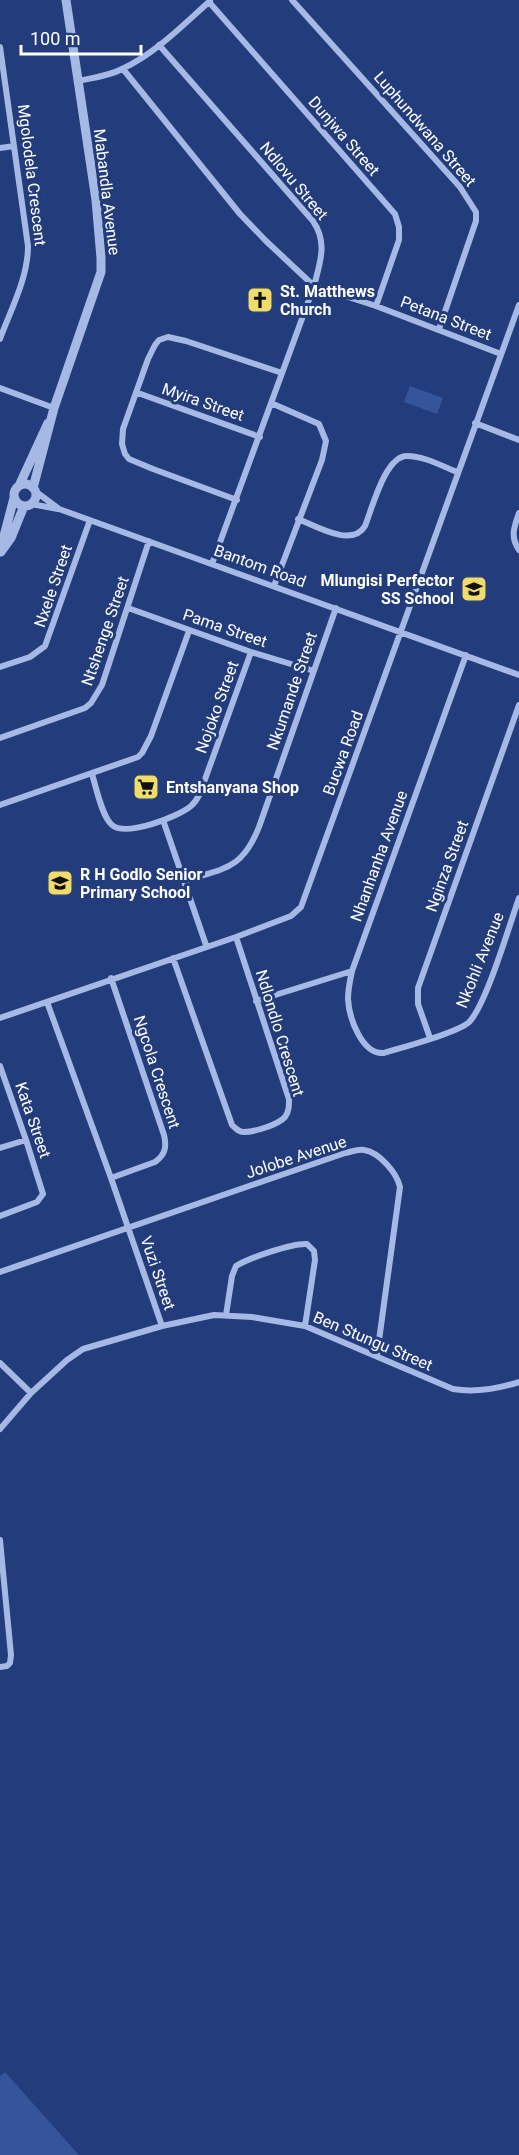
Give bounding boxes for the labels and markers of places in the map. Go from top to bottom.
place label: St. Matthews Church [280,282,375,319]
church icon: St. Matthews Church [245,285,275,315]
place label: Mlungisi Perfector SS School [321,571,454,608]
school or university icon: Mlungisi Perfector SS School [459,574,489,604]
supermarket icon: Entshanyana Shop [131,772,161,802]
place label: Entshanyana Shop [166,778,299,797]
place label: R H Godlo Senior Primary School [80,865,202,902]
school or university icon: R H Godlo Senior Primary School [45,868,75,898]

